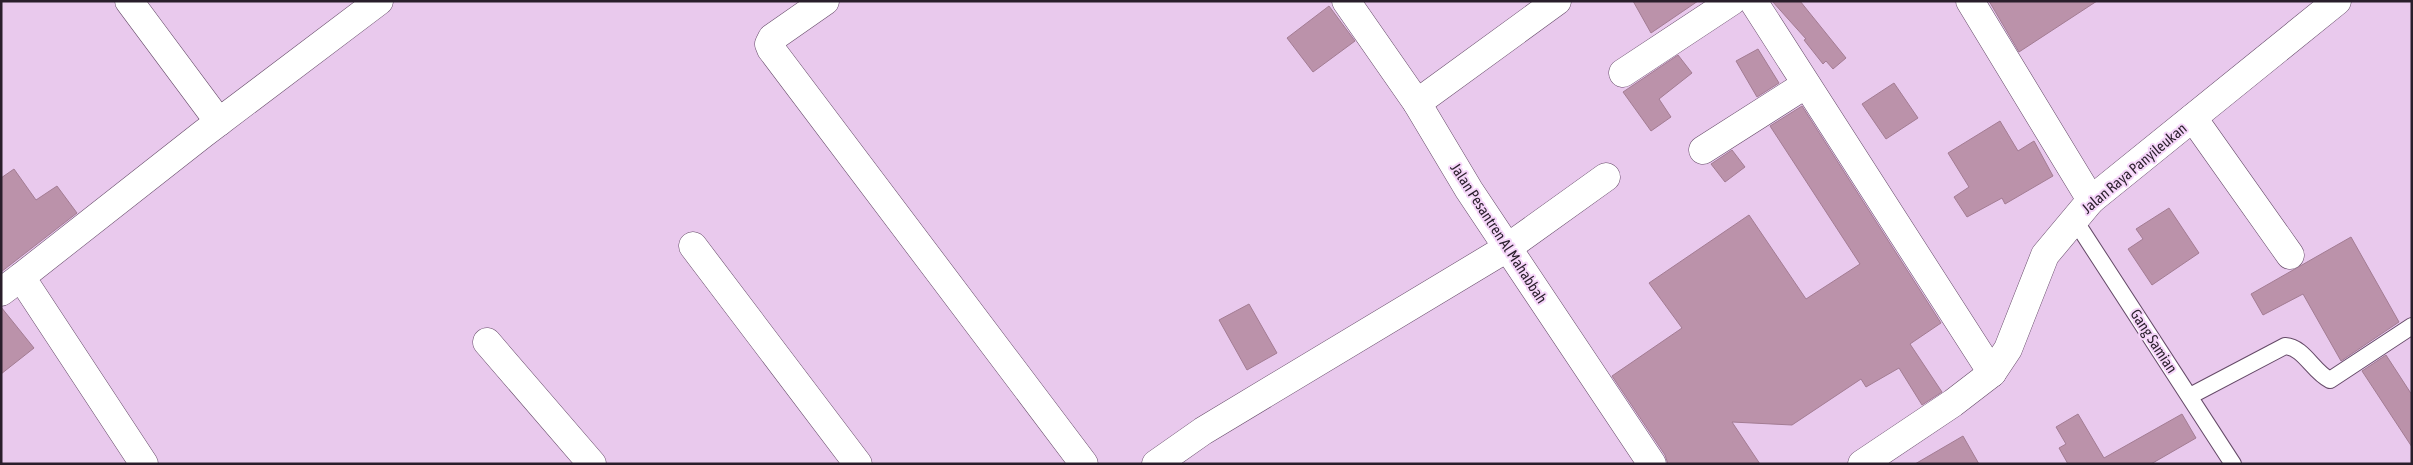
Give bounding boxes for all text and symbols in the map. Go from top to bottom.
street label: Jalan Raya Panyileukan [2078,119,2190,217]
street label: Jalan Pesantren Al Mahabbah [1447,160,1551,306]
street label: Gang Samian [2127,306,2181,376]

